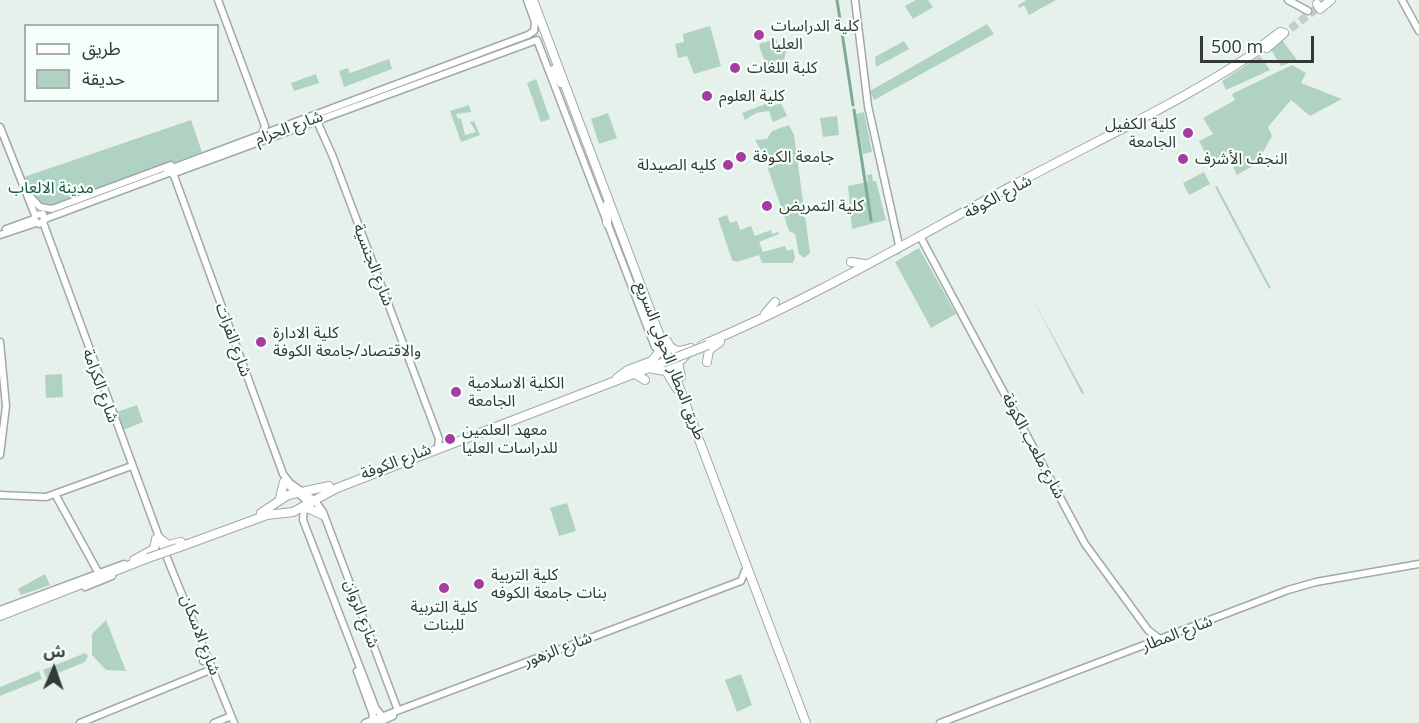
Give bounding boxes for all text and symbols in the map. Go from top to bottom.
place label: كلية الدراسات العليا [771,16,859,54]
legend [24,24,219,102]
scale bar [1203,24,1317,62]
marker: كلية الدراسات العليا [752,28,766,42]
text: 500 m [1211,34,1263,58]
text: طريق [82,36,121,60]
place label: كلبة اللغات [747,58,817,78]
marker: كلبة اللغات [728,61,742,75]
text: حديقة [82,66,125,90]
place label: كلية العلوم [719,86,785,106]
marker: كلية العلوم [700,89,714,103]
street label: شارع الحزام [252,107,326,149]
place label: كلية الكفيل الجامعة [1105,114,1176,152]
marker: كلية الكفيل الجامعة [1181,126,1195,140]
place label: جامعة الكوفة [753,147,834,167]
place label: النجف الأشرف [1195,149,1288,169]
marker: جامعة الكوفة [734,150,748,164]
marker: النجف الأشرف [1176,152,1190,166]
place label: كليه الصيدلة [637,155,716,175]
marker: كليه الصيدلة [721,158,735,172]
street label: شارع الكوفة [961,171,1035,223]
park label: مدينة الالعاب [8,178,94,198]
place label: كلية التمريض [779,196,864,216]
marker: كلية التمريض [760,199,774,213]
street label: شارع الجنسية [349,221,397,309]
street label: طريق المطار الحولي السريع [631,279,709,443]
street label: شارع الفرات [211,301,255,379]
place label: كلية الادارة والاقتصاد/جامعة الكوفة [273,323,421,361]
marker: كلية الادارة والاقتصاد/جامعة الكوفة [254,335,268,349]
street label: شارع الكرامة [78,346,122,426]
place label: الكلية الاسلامية الجامعة [468,373,564,411]
marker: الكلية الاسلامية الجامعة [449,385,463,399]
street label: شارع ملعب الكوفة [997,390,1069,502]
place label: معهد العلمين للدراسات العليا [462,420,558,458]
marker: معهد العلمين للدراسات العليا [443,432,457,446]
street label: شارع الكوفة [358,440,434,484]
place label: كلية التربية بنات جامعة الكوفه [491,565,607,603]
street label: شارع الروان [339,577,383,651]
marker: كلية التربية بنات جامعة الكوفه [472,577,486,591]
marker: كلية التربية للبنات [437,581,451,595]
street label: شارع الاسكان [176,592,224,678]
place label: كلية التربية للبنات [410,597,478,635]
street label: شارع المطار [1139,612,1215,656]
street label: شارع الزهور [521,628,595,672]
north arrow [24,639,84,699]
text: ش [43,640,66,662]

